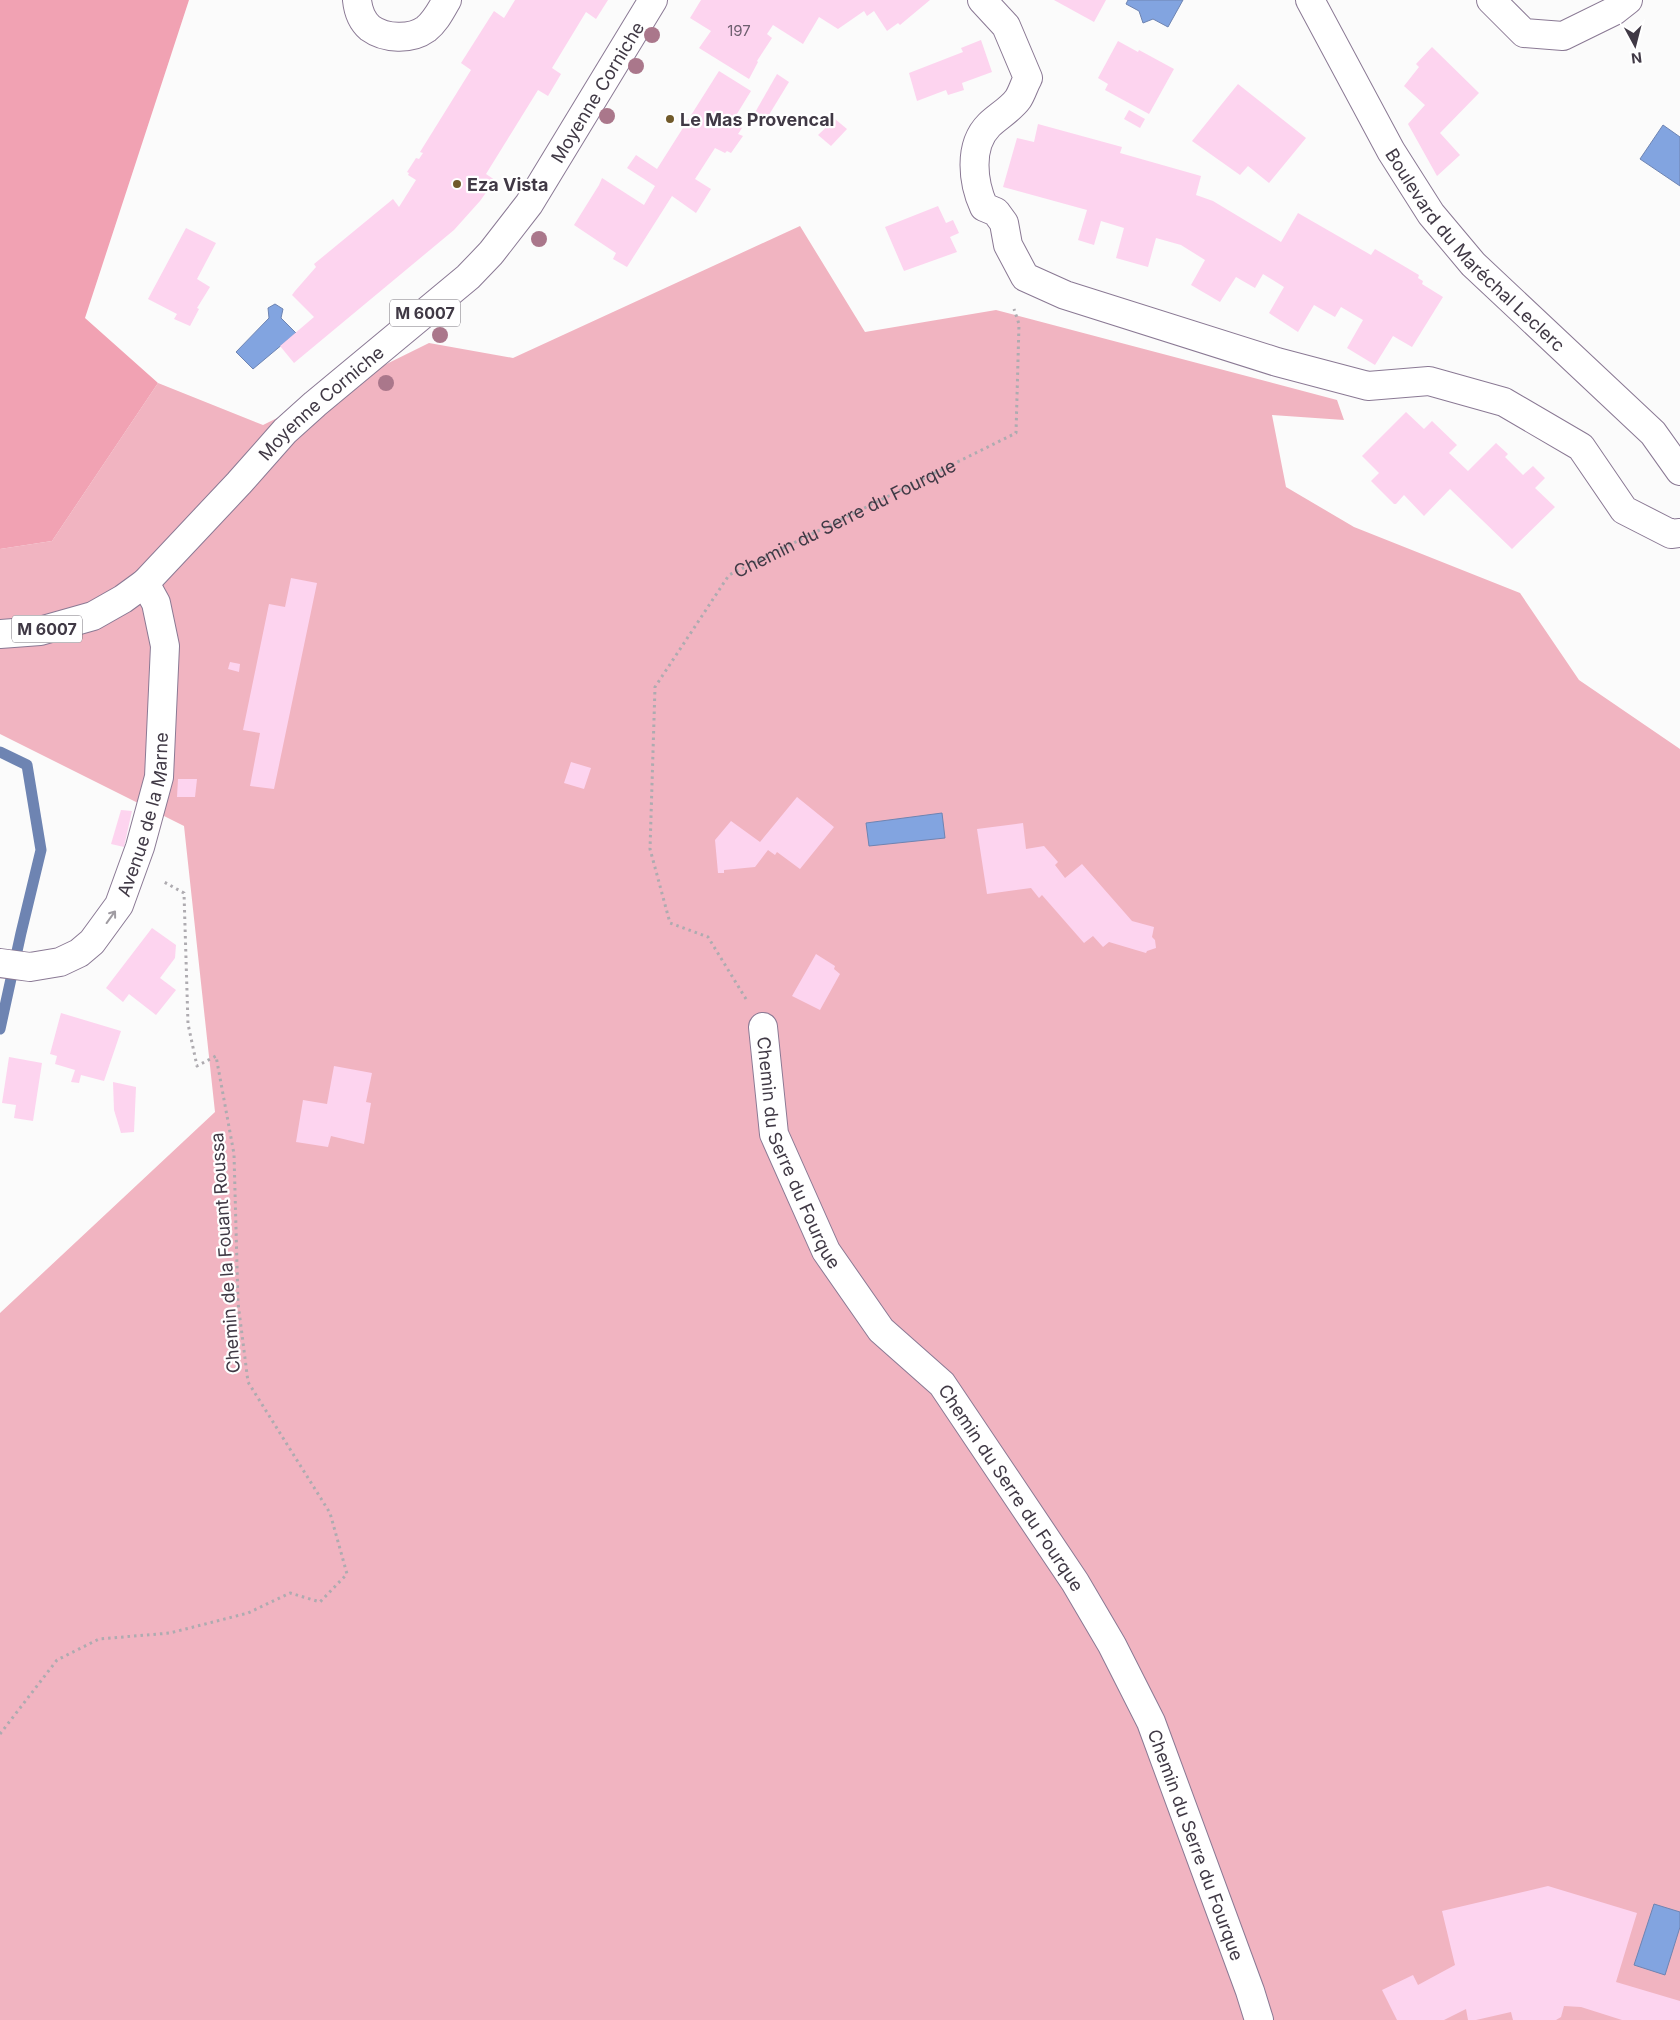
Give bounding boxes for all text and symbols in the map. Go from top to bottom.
street label: Moyenne Corniche [546,18,648,166]
north arrow [1610,20,1660,70]
house number: 197 [727,21,751,40]
text: N [1630,49,1643,67]
place label: Le Mas Provencal [680,109,835,130]
marker: Le Mas Provencal [664,113,676,125]
street label: Boulevard du Maréchal Leclerc [1381,144,1570,356]
place label: Eza Vista [467,174,548,195]
marker: Eza Vista [451,178,463,190]
road number: M 6007 [390,300,460,326]
street label: Moyenne Corniche [254,341,388,464]
street label: Chemin du Serre du Fourque [730,454,959,582]
road number: M 6007 [12,616,82,642]
street label: Avenue de la Marne [113,732,172,899]
one-way arrow [105,910,116,924]
street label: Chemin du Serre du Fourque [754,1035,845,1272]
street label: Chemin de la Fouant Roussa [206,1132,244,1374]
street label: Chemin du Serre du Fourque [935,1380,1088,1595]
street label: Chemin du Serre du Fourque [1144,1726,1248,1963]

